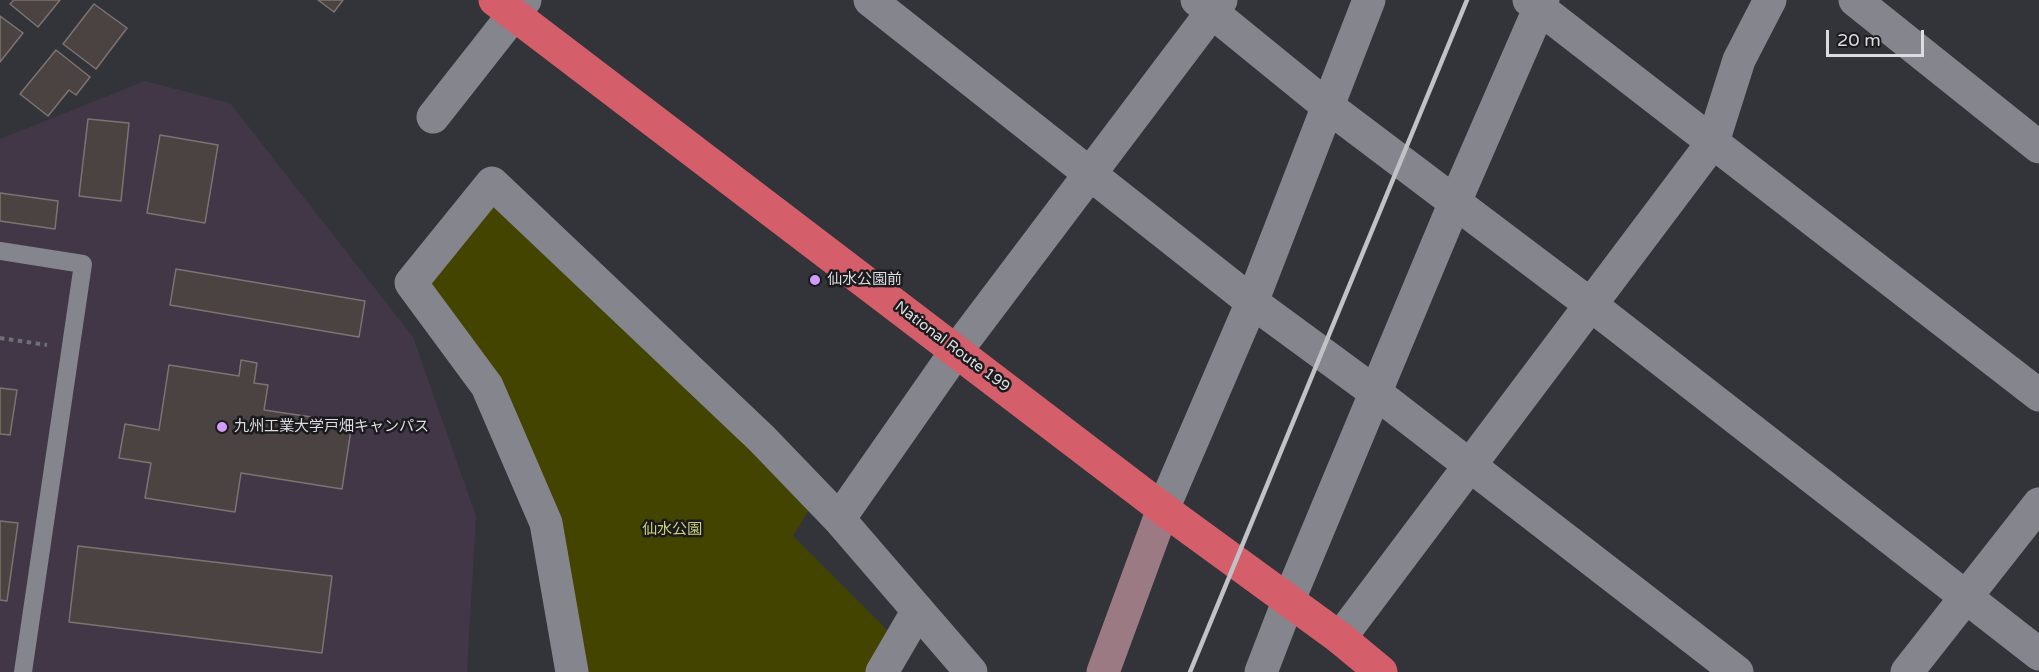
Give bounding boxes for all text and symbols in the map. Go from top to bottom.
scale bar [1829,18,1926,56]
text: 20 m [1837,29,1881,51]
place label: 仙水公園前 [827,271,902,289]
marker: 仙水公園前 [808,273,822,287]
street label: National Route 199 [891,298,1013,396]
place label: 九州工業大学戸畑キャンパス [234,418,429,436]
marker: 九州工業大学戸畑キャンパス [215,420,229,434]
park label: 仙水公園 [642,521,702,539]

